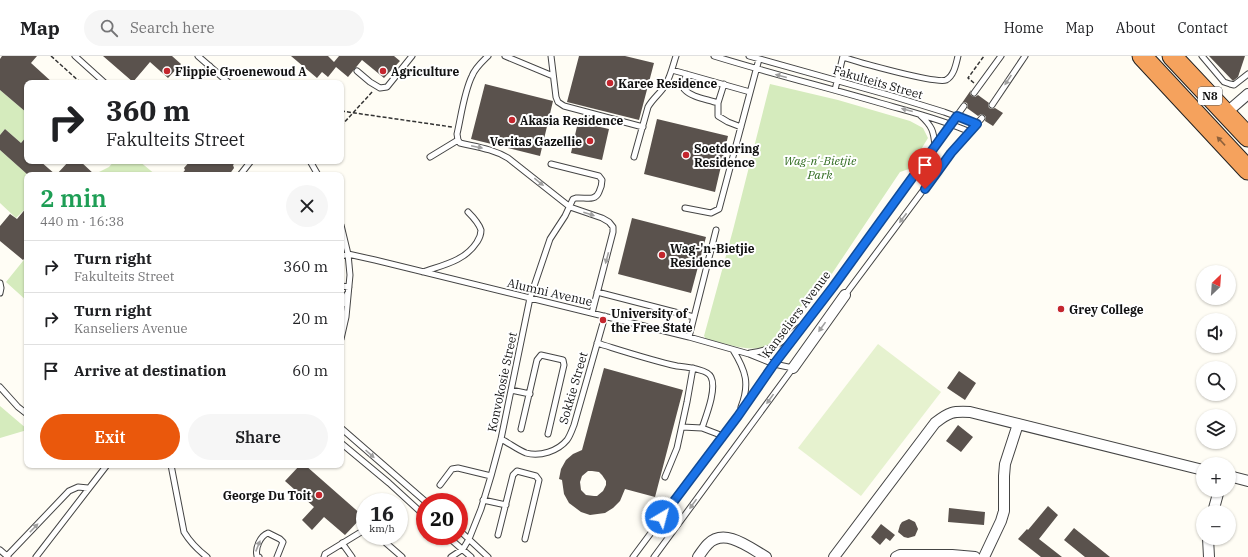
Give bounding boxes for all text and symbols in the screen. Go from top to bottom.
search box [84,10,364,46]
text: Map [20,16,60,40]
icon: search [98,17,120,39]
text: Search here [130,18,214,37]
text: Home [1004,19,1043,37]
text: Map [1065,19,1094,37]
text: About [1116,19,1155,37]
text: Contact [1177,19,1228,37]
street label: Fakulteits Street [831,62,925,102]
place label: Flippie Groenewoud A [175,64,307,79]
place label: Agriculture [391,64,460,79]
marker: Flippie Groenewoud A [162,66,172,76]
marker: Agriculture [378,66,388,76]
one-way arrow [775,73,787,79]
one-way arrow [1004,75,1012,86]
place label: Karee Residence [618,76,717,91]
marker: Karee Residence [605,78,615,88]
road number: N8 [1198,87,1222,105]
text: 360 m [106,92,190,129]
icon: right [40,96,92,148]
one-way arrow [900,107,913,113]
place label: Akasia Residence [520,113,624,128]
marker: Akasia Residence [507,115,517,125]
text: Fakulteits Street [106,128,245,151]
place label: Veritas Gazellie [490,134,582,149]
marker: Veritas Gazellie [585,136,595,146]
one-way arrow [1217,136,1226,146]
place label: Soetdoring Residence [694,141,759,170]
one-way arrow [471,144,483,150]
pin [908,148,942,189]
marker: Soetdoring Residence [681,150,691,160]
park label: Wag-n'-Bietjie Park [784,153,857,182]
icon: arrive [914,154,936,176]
one-way arrow [533,178,544,187]
text: 2 min [40,182,107,214]
button: close [286,185,328,227]
one-way arrow [584,211,596,217]
text: 440 m · 16:38 [40,213,124,230]
one-way arrow [899,213,907,223]
place label: Wag-'n-Bietjie Residence [670,241,755,270]
text: Turn right [74,249,152,268]
marker: Wag-'n-Bietjie Residence [657,250,667,260]
one-way arrow [603,252,609,264]
icon: right [40,256,62,278]
text: 360 m [283,257,328,276]
north arrow [1196,265,1236,305]
map controls [1196,265,1236,545]
text: Fakulteits Street [74,268,174,285]
street label: Kanseliers Avenue [758,268,834,360]
street label: Alumni Avenue [506,275,594,309]
text: Turn right [74,301,152,320]
place label: Grey College [1069,302,1144,317]
marker: Grey College [1056,304,1066,314]
place label: University of the Free State [611,306,693,335]
icon: right [40,308,62,330]
text: 20 m [292,309,328,328]
button: sound [1196,313,1236,353]
marker: University of the Free State [598,315,608,325]
text: Kanseliers Avenue [74,320,188,337]
one-way arrow [818,322,826,332]
street label: Konvokosie Street [484,331,520,433]
street label: Sokkie Street [556,350,590,426]
icon: arrive [40,360,62,382]
text: Arrive at destination [74,361,226,380]
text: 60 m [292,361,328,380]
button: search [1196,361,1236,401]
one-way arrow [765,394,774,405]
button: layers [1196,409,1236,449]
button: Exit [40,414,180,460]
button: Share [188,414,328,460]
one-way arrow [365,449,375,458]
button: + [1196,457,1236,497]
place label: George Du Toit [223,488,312,503]
marker: George Du Toit [314,490,324,500]
speed limit sign: 20 [416,493,468,545]
position arrow [641,496,683,538]
one-way arrow [689,499,697,510]
text: 16 [370,500,394,527]
button: − [1196,505,1236,545]
text: km/h [369,522,395,535]
one-way arrow [29,523,39,533]
one-way arrow [256,539,262,551]

